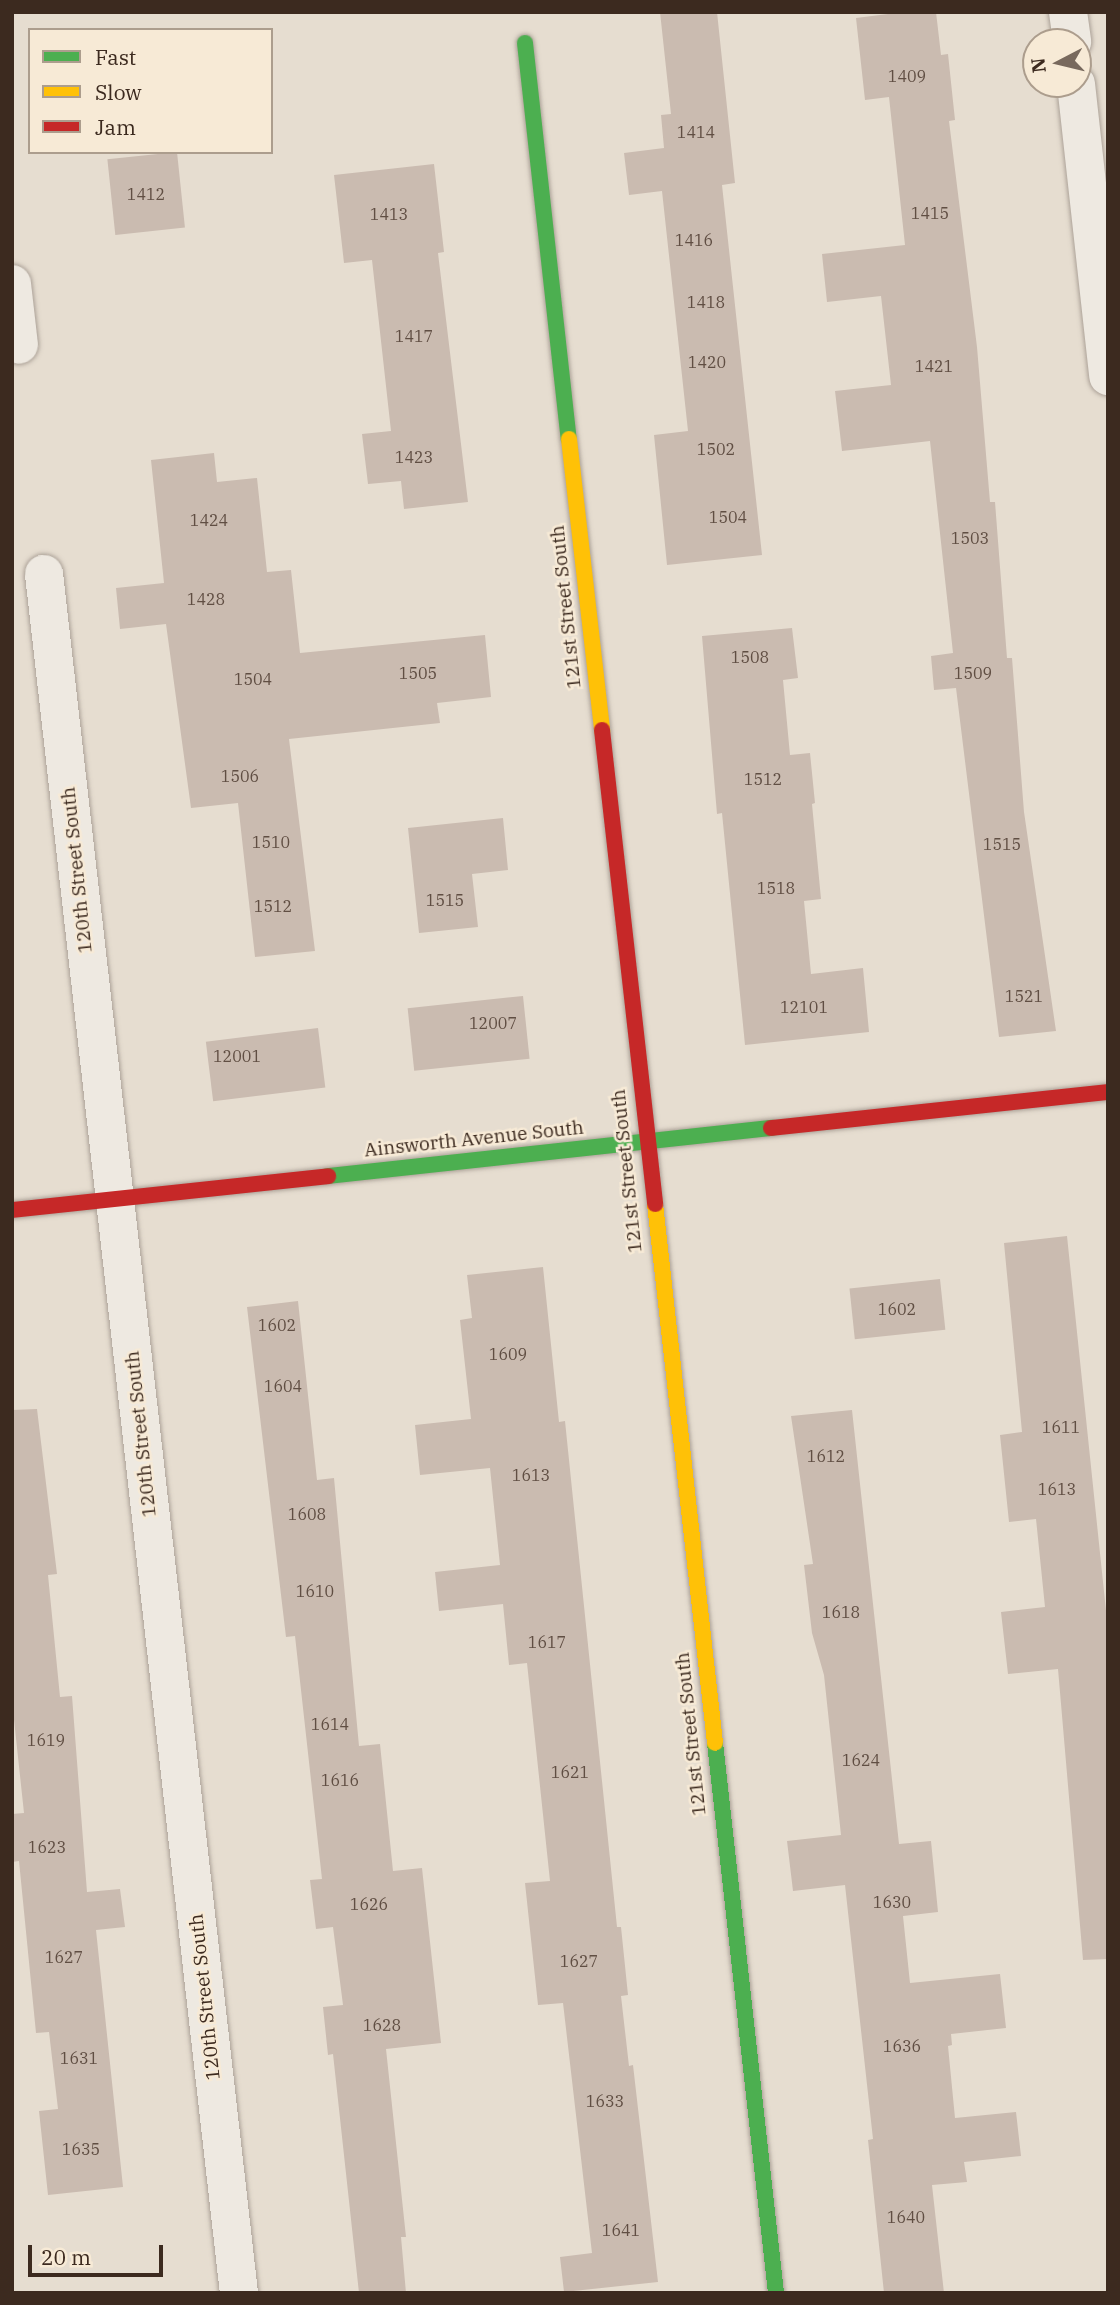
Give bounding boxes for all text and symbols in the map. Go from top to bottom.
legend [28,28,273,154]
north arrow [1022,28,1092,98]
text: Fast [95,43,136,71]
text: N [1025,56,1051,74]
house number: 1409 [888,66,926,86]
text: Slow [95,78,142,106]
text: Jam [95,113,136,141]
house number: 1414 [677,122,715,142]
house number: 1412 [127,184,165,204]
house number: 1415 [911,203,949,223]
house number: 1413 [370,204,408,224]
house number: 1416 [675,230,713,250]
house number: 1418 [687,292,725,312]
house number: 1417 [395,326,433,346]
house number: 1420 [688,352,726,372]
house number: 1421 [915,356,953,376]
house number: 1502 [697,439,735,459]
house number: 1423 [395,447,433,467]
house number: 1504 [709,507,747,527]
house number: 1424 [190,510,228,530]
street label: 121st Street South [546,524,586,690]
house number: 1503 [951,528,989,548]
house number: 1428 [187,589,225,609]
house number: 1508 [731,647,769,667]
house number: 1505 [399,663,437,683]
house number: 1509 [954,663,992,683]
house number: 1504 [234,669,272,689]
house number: 1506 [221,766,259,786]
house number: 1512 [744,769,782,789]
street label: 120th Street South [57,786,97,954]
house number: 1510 [252,832,290,852]
house number: 1515 [983,834,1021,854]
house number: 1518 [757,878,795,898]
house number: 1515 [426,890,464,910]
house number: 1512 [254,896,292,916]
house number: 1521 [1005,986,1043,1006]
house number: 12101 [780,997,828,1017]
house number: 12007 [469,1013,517,1033]
house number: 12001 [213,1046,261,1066]
street label: 121st Street South [607,1088,647,1254]
street label: Ainsworth Avenue South [363,1116,585,1162]
house number: 1602 [878,1299,916,1319]
house number: 1602 [258,1315,296,1335]
house number: 1609 [489,1344,527,1364]
street label: 120th Street South [121,1350,161,1518]
house number: 1604 [264,1376,302,1396]
house number: 1611 [1042,1417,1080,1437]
house number: 1612 [807,1446,845,1466]
house number: 1613 [512,1465,550,1485]
house number: 1613 [1038,1479,1076,1499]
house number: 1608 [288,1504,326,1524]
house number: 1610 [296,1581,334,1601]
house number: 1618 [822,1602,860,1622]
house number: 1617 [528,1632,566,1652]
street label: 121st Street South [671,1651,711,1817]
house number: 1614 [311,1714,349,1734]
house number: 1619 [27,1730,65,1750]
house number: 1624 [842,1750,880,1770]
house number: 1621 [551,1762,589,1782]
house number: 1616 [321,1770,359,1790]
house number: 1623 [28,1837,66,1857]
house number: 1630 [873,1892,911,1912]
house number: 1626 [350,1894,388,1914]
street label: 120th Street South [185,1913,225,2081]
house number: 1627 [45,1947,83,1967]
house number: 1627 [560,1951,598,1971]
house number: 1628 [363,2015,401,2035]
house number: 1636 [883,2036,921,2056]
house number: 1631 [60,2048,98,2068]
house number: 1633 [586,2091,624,2111]
house number: 1635 [62,2139,100,2159]
house number: 1640 [887,2207,925,2227]
house number: 1641 [602,2220,640,2240]
scale bar [32,2232,166,2276]
text: 20 m [41,2243,91,2271]

